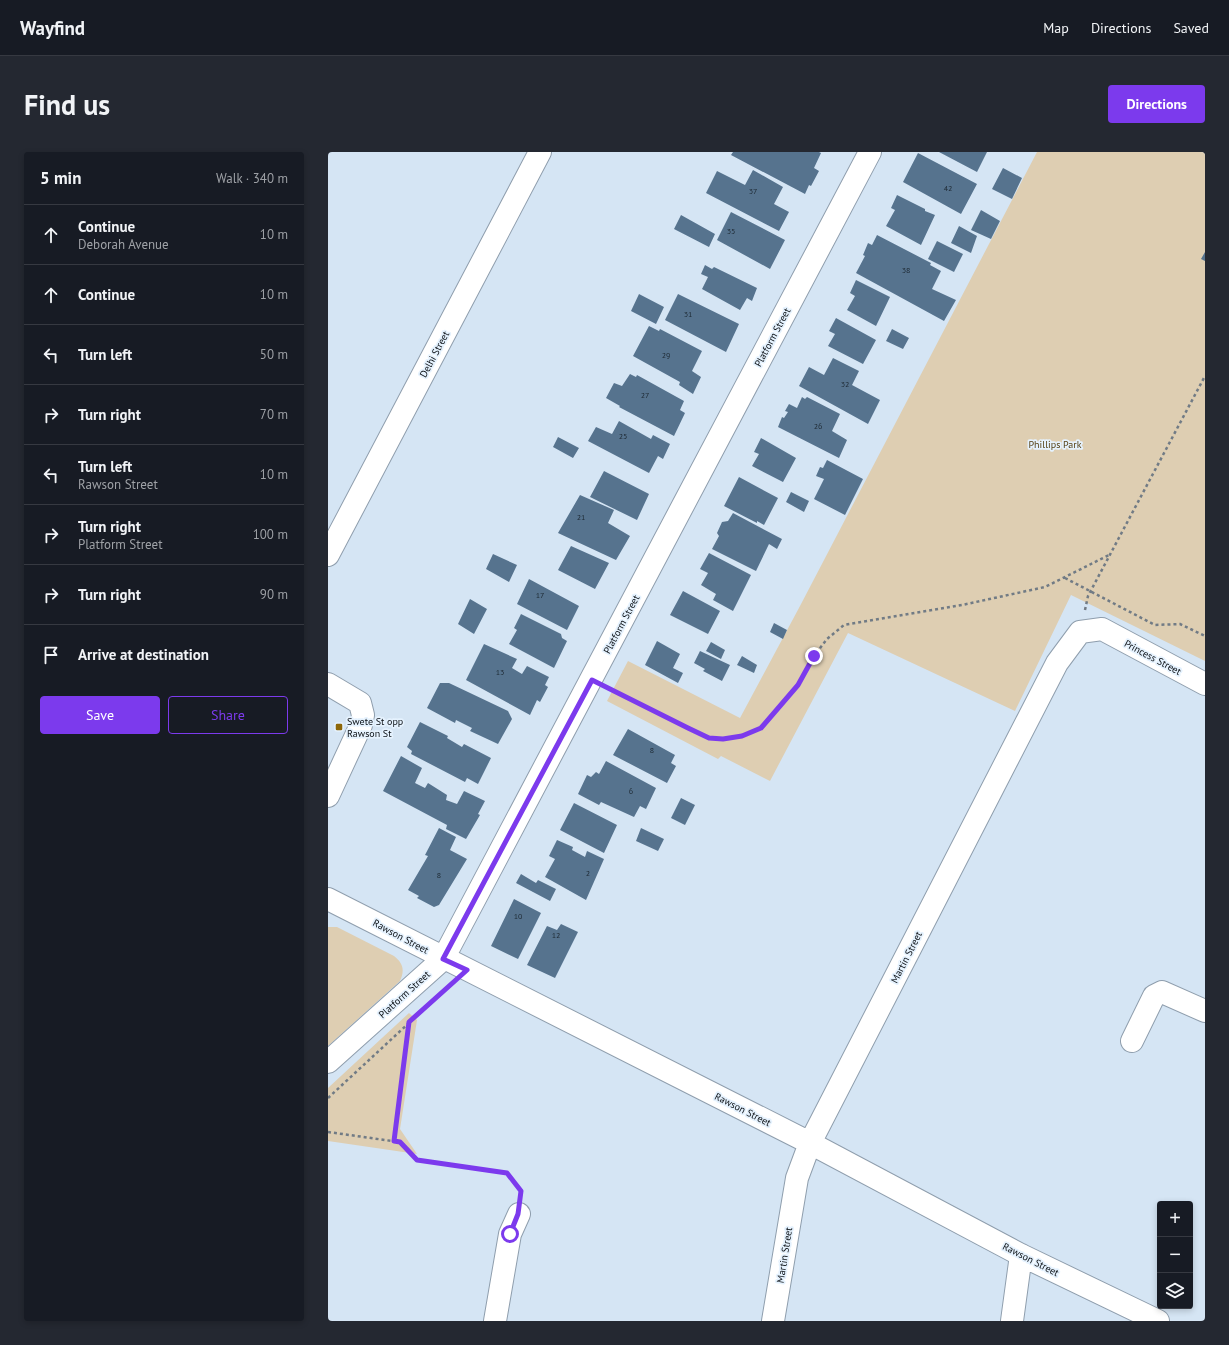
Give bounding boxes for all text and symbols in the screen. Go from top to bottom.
text: Wayfind [20,16,85,40]
text: Map [1043,19,1069,37]
text: Directions [1091,19,1151,37]
text: Saved [1173,19,1209,37]
button: Directions [1108,85,1205,123]
text: Find us [24,86,110,123]
text: 5 min [40,167,81,189]
text: Walk · 340 m [216,170,288,187]
house number: 42 [944,183,952,193]
house number: 37 [749,186,757,196]
text: Continue [78,217,135,236]
icon: ahead [40,224,62,246]
text: 10 m [260,226,288,243]
house number: 35 [727,226,735,236]
text: Deborah Avenue [78,236,169,253]
house number: 38 [902,265,910,275]
icon: ahead [40,284,62,306]
text: Continue [78,285,135,304]
text: 10 m [260,286,288,303]
street label: Platform Street [751,305,794,369]
house number: 31 [684,309,692,319]
street label: Delhi Street [417,328,452,380]
icon: left [40,344,62,366]
text: Turn left [78,345,132,364]
text: 50 m [260,346,288,363]
house number: 29 [662,350,670,360]
house number: 32 [841,379,849,389]
house number: 27 [641,390,649,400]
icon: right [40,404,62,426]
text: Turn right [78,405,141,424]
text: 70 m [260,406,288,423]
house number: 26 [814,421,822,431]
house number: 25 [619,431,627,441]
park label: Phillips Park [1029,438,1082,451]
text: Turn left [78,457,132,476]
icon: left [40,464,62,486]
text: 10 m [260,466,288,483]
text: Rawson Street [78,476,158,493]
house number: 21 [577,512,585,522]
text: Turn right [78,517,141,536]
icon: right [40,524,62,546]
text: 100 m [253,526,288,543]
text: Platform Street [78,536,163,553]
icon: right [40,584,62,606]
text: Turn right [78,585,141,604]
text: 90 m [260,586,288,603]
house number: 17 [536,590,544,600]
street label: Platform Street [600,592,643,656]
street label: Princess Street [1122,637,1184,678]
icon: arrive [40,644,62,666]
text: Arrive at destination [78,645,209,664]
route end [805,647,823,665]
house number: 13 [496,667,504,677]
button: Save [40,696,160,734]
button: Share [168,696,288,734]
place label: Swete St opp Rawson St [347,715,403,740]
marker: Swete St opp Rawson St [334,722,344,732]
house number: 8 [650,745,654,755]
house number: 6 [629,786,633,796]
house number: 2 [586,868,590,878]
house number: 8 [437,870,441,880]
house number: 10 [514,911,523,921]
street label: Rawson Street [371,916,431,957]
street label: Martin Street [888,929,925,985]
house number: 12 [552,930,560,940]
street label: Platform Street [376,967,433,1021]
street label: Rawson Street [712,1090,774,1129]
map controls [1157,1201,1193,1309]
button: + [1157,1201,1193,1237]
route start [501,1225,519,1243]
street label: Martin Street [774,1226,795,1284]
button: − [1157,1237,1193,1273]
street label: Rawson Street [1000,1240,1062,1279]
button: layers [1157,1273,1193,1309]

